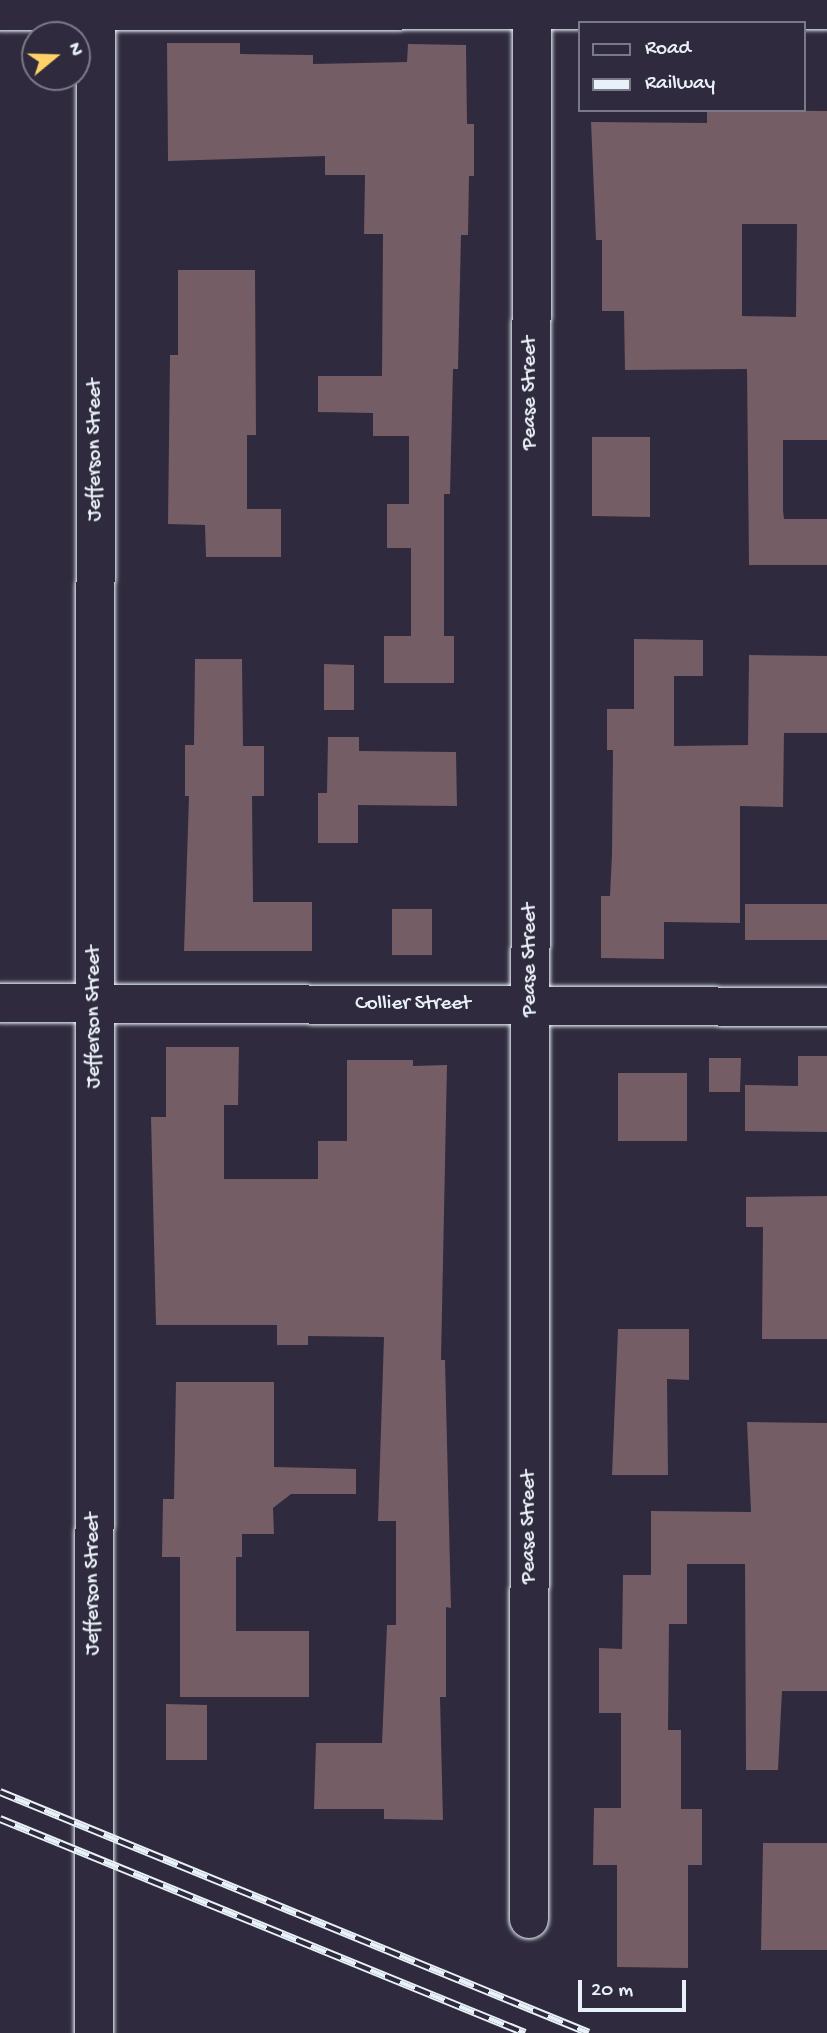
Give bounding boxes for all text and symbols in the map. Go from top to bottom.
north arrow [21,21,91,91]
legend [578,21,806,112]
text: Road [645,37,691,62]
text: N [62,40,87,59]
text: Railway [645,72,715,97]
street label: Pease Street [518,336,544,450]
street label: Jefferson Street [83,379,109,521]
street label: Pease Street [518,903,544,1017]
street label: Jefferson Street [82,946,108,1088]
street label: Collier Street [355,992,471,1018]
street label: Pease Street [517,1470,543,1584]
street label: Jefferson Street [81,1513,107,1655]
scale bar [582,1966,690,2010]
text: 20 m [591,1979,633,2004]

